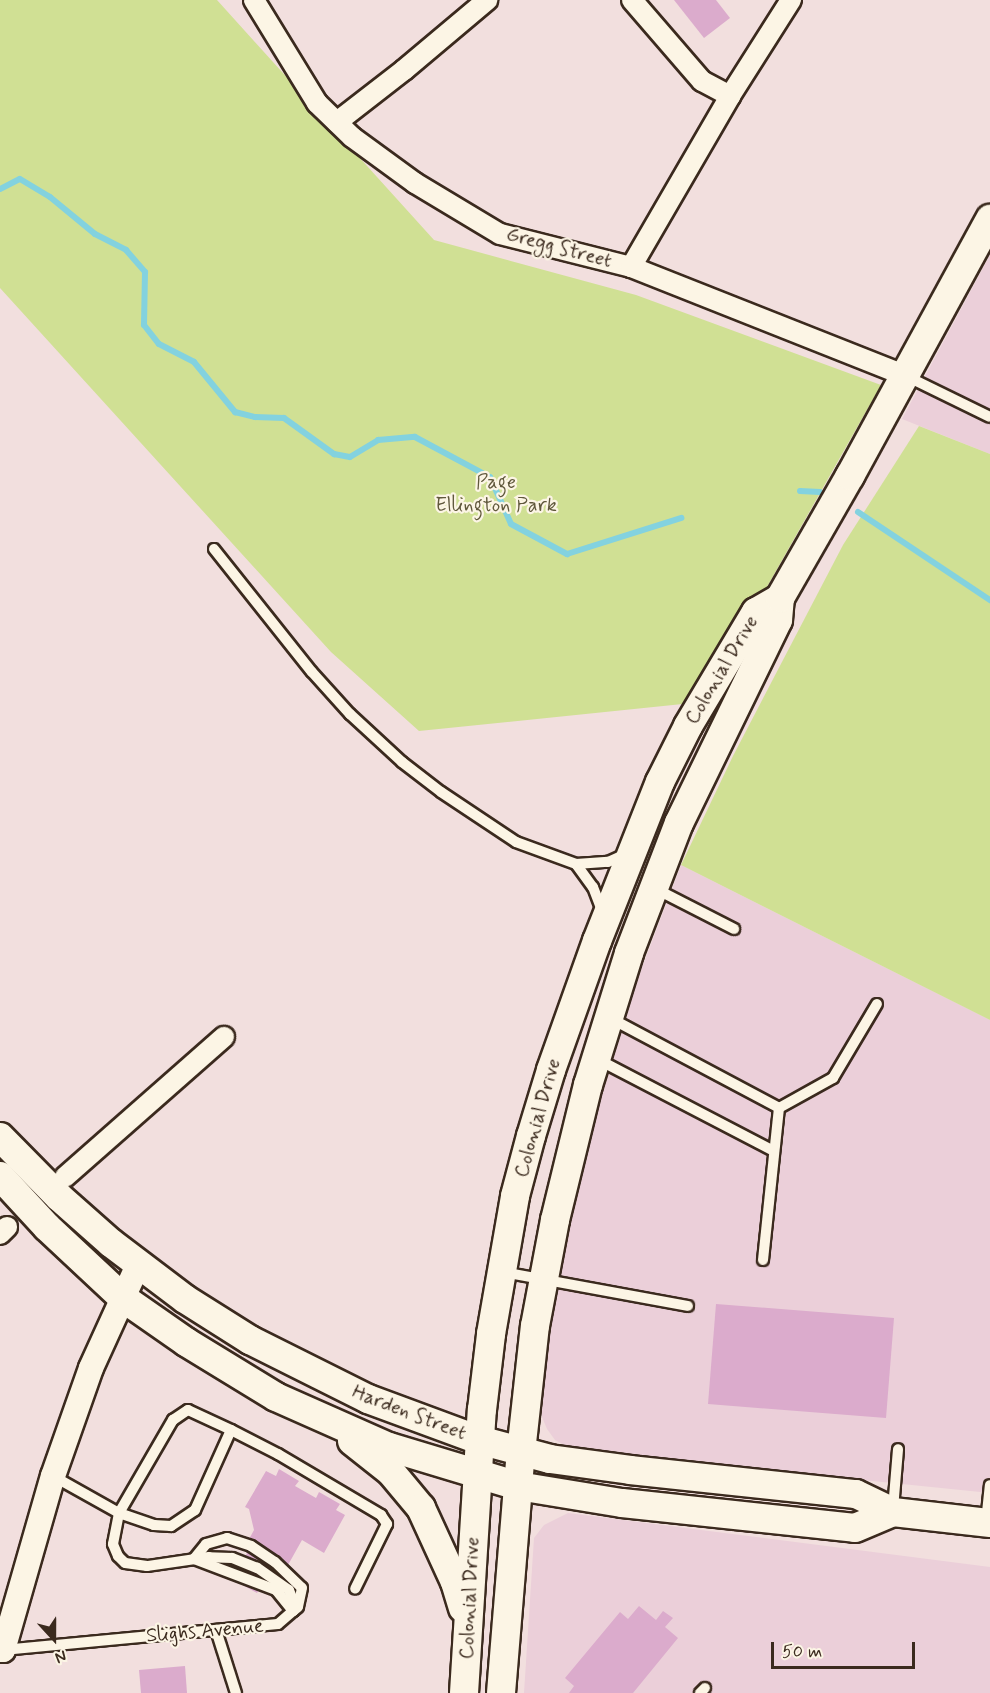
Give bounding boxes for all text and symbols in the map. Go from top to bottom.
street label: Gregg Street [502,222,616,274]
park label: Page Ellington Park [436,470,556,517]
street label: Colonial Drive [680,612,764,728]
street label: Colonial Drive [510,1056,566,1180]
street label: Harden Street [347,1380,471,1446]
street label: Colonial Drive [455,1537,485,1659]
north arrow [24,1609,84,1669]
street label: Slighs Avenue [145,1614,265,1648]
scale bar [774,1630,918,1668]
text: 50 m [782,1640,822,1664]
text: N [52,1645,69,1668]

